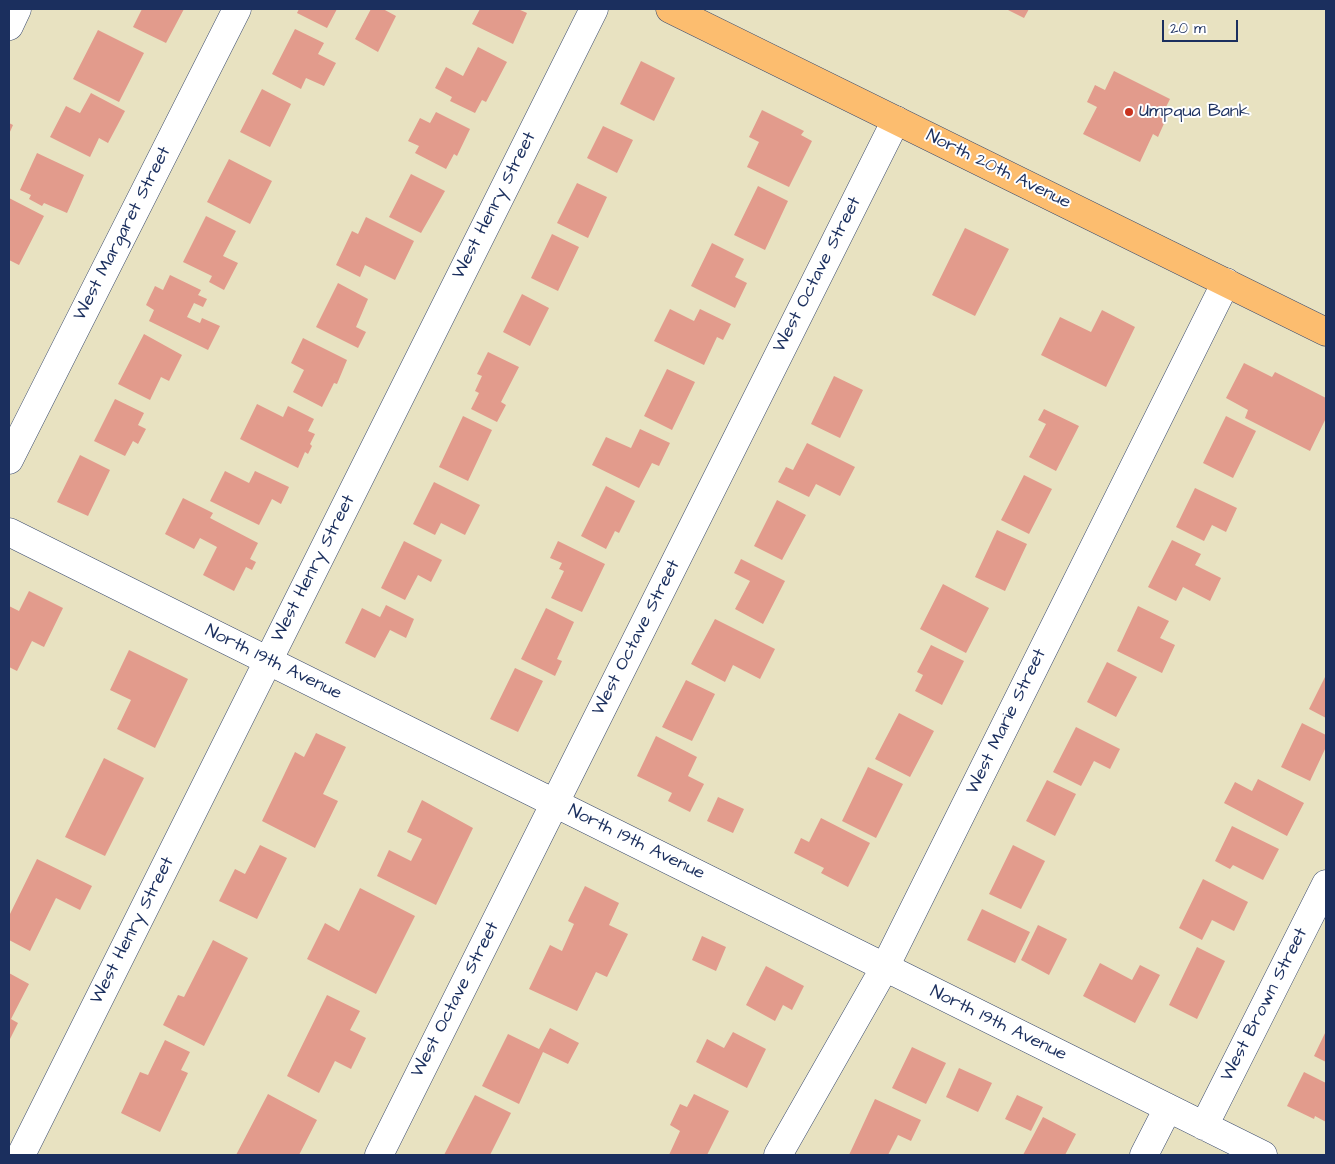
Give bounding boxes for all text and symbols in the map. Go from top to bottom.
scale bar [1165,10,1241,42]
text: 20 m [1170,18,1206,39]
place label: Umpqua Bank [1139,101,1250,123]
marker: Umpqua Bank [1123,106,1135,118]
street label: North 20th Avenue [922,126,1074,214]
street label: West Henry Street [449,129,541,283]
street label: West Margaret Street [70,143,176,325]
street label: West Octave Street [769,194,867,356]
street label: West Henry Street [268,492,360,646]
street label: West Octave Street [588,557,686,719]
street label: North 19th Avenue [201,621,345,705]
street label: West Marie Street [962,646,1052,798]
street label: North 19th Avenue [564,801,708,885]
street label: West Henry Street [87,854,179,1008]
street label: West Octave Street [407,919,505,1081]
street label: West Brown Street [1217,925,1313,1085]
street label: North 19th Avenue [926,982,1070,1066]

